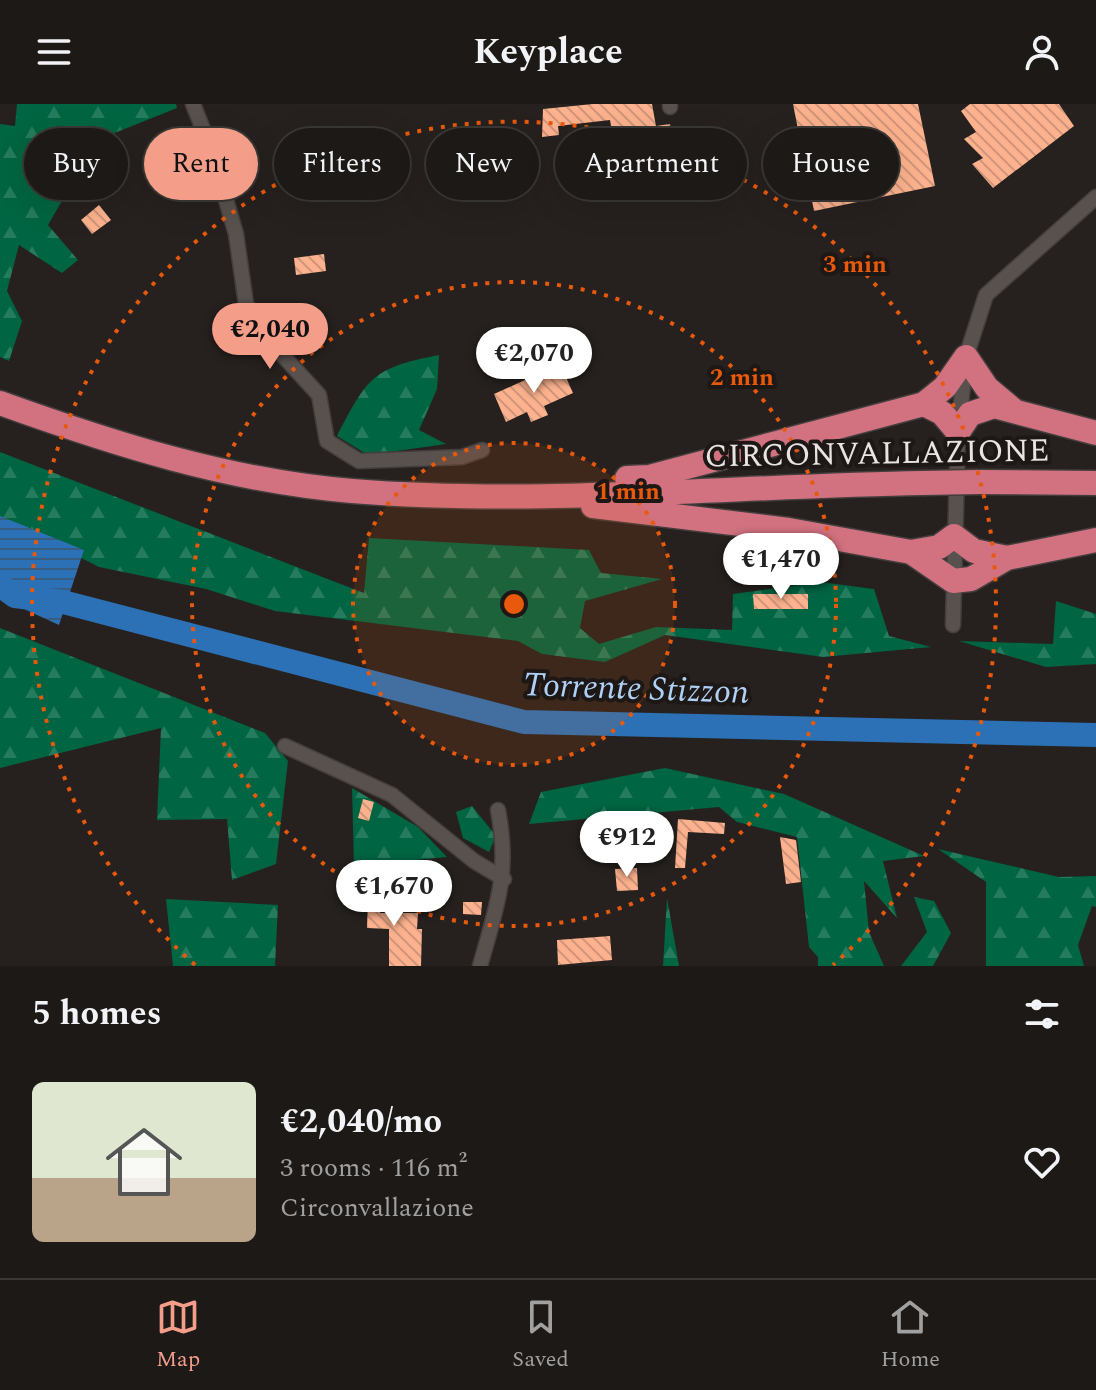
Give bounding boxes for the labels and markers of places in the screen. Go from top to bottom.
pin: €2,040 [205,303,335,371]
pin: €2,070 [469,327,599,395]
pin: €1,470 [716,533,846,601]
centre of rings [500,590,528,618]
pin: €912 [580,811,674,879]
pin: €1,670 [329,860,459,928]

